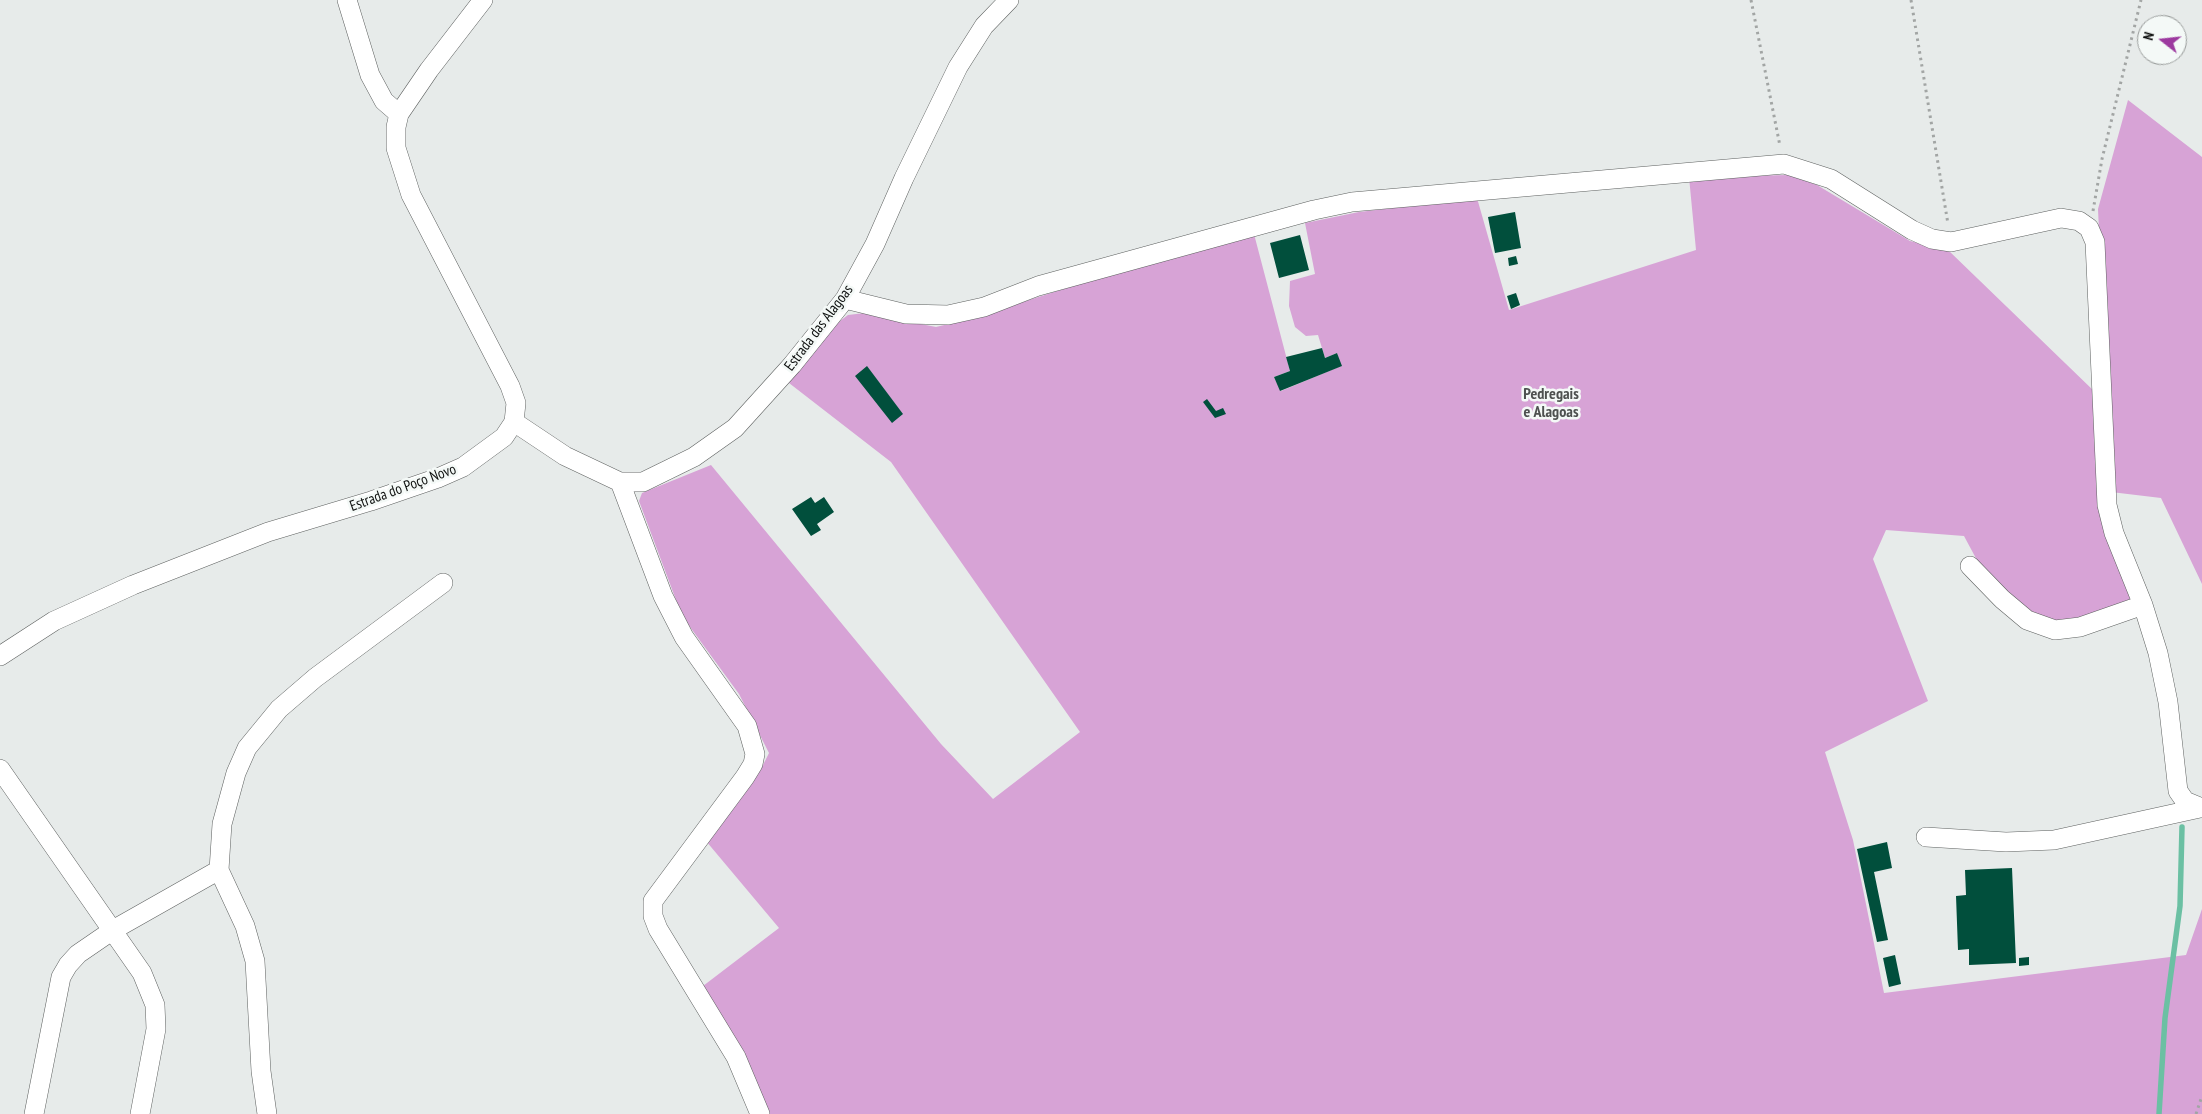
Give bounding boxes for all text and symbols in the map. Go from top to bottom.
north arrow [2137,15,2187,65]
text: N [2139,30,2158,42]
street label: Estrada das Alagoas [781,282,857,374]
district label: Pedregais e Alagoas [1523,384,1579,422]
street label: Estrada do Poço Novo [347,460,459,516]

